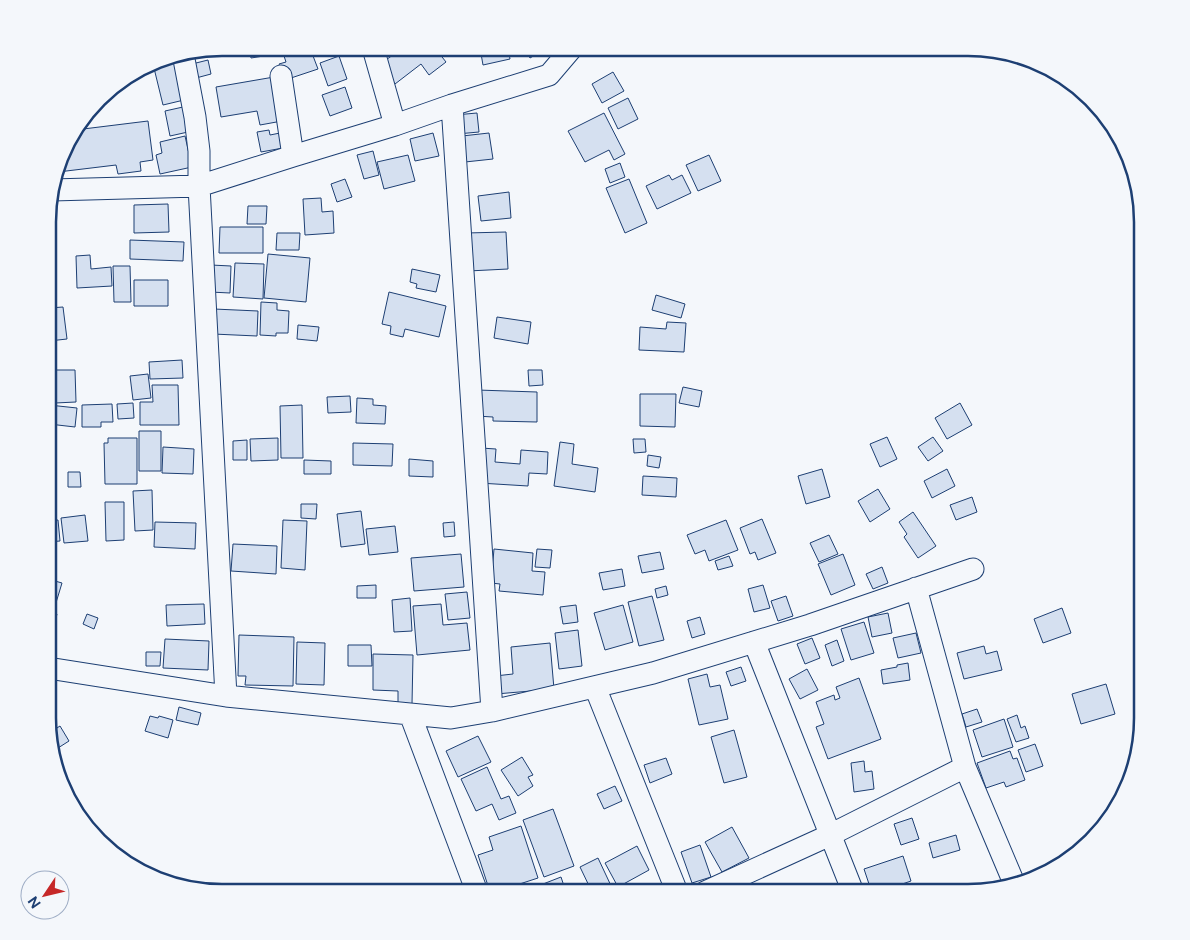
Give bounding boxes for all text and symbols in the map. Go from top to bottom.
north arrow [20,870,70,920]
text: N [25,893,44,912]

